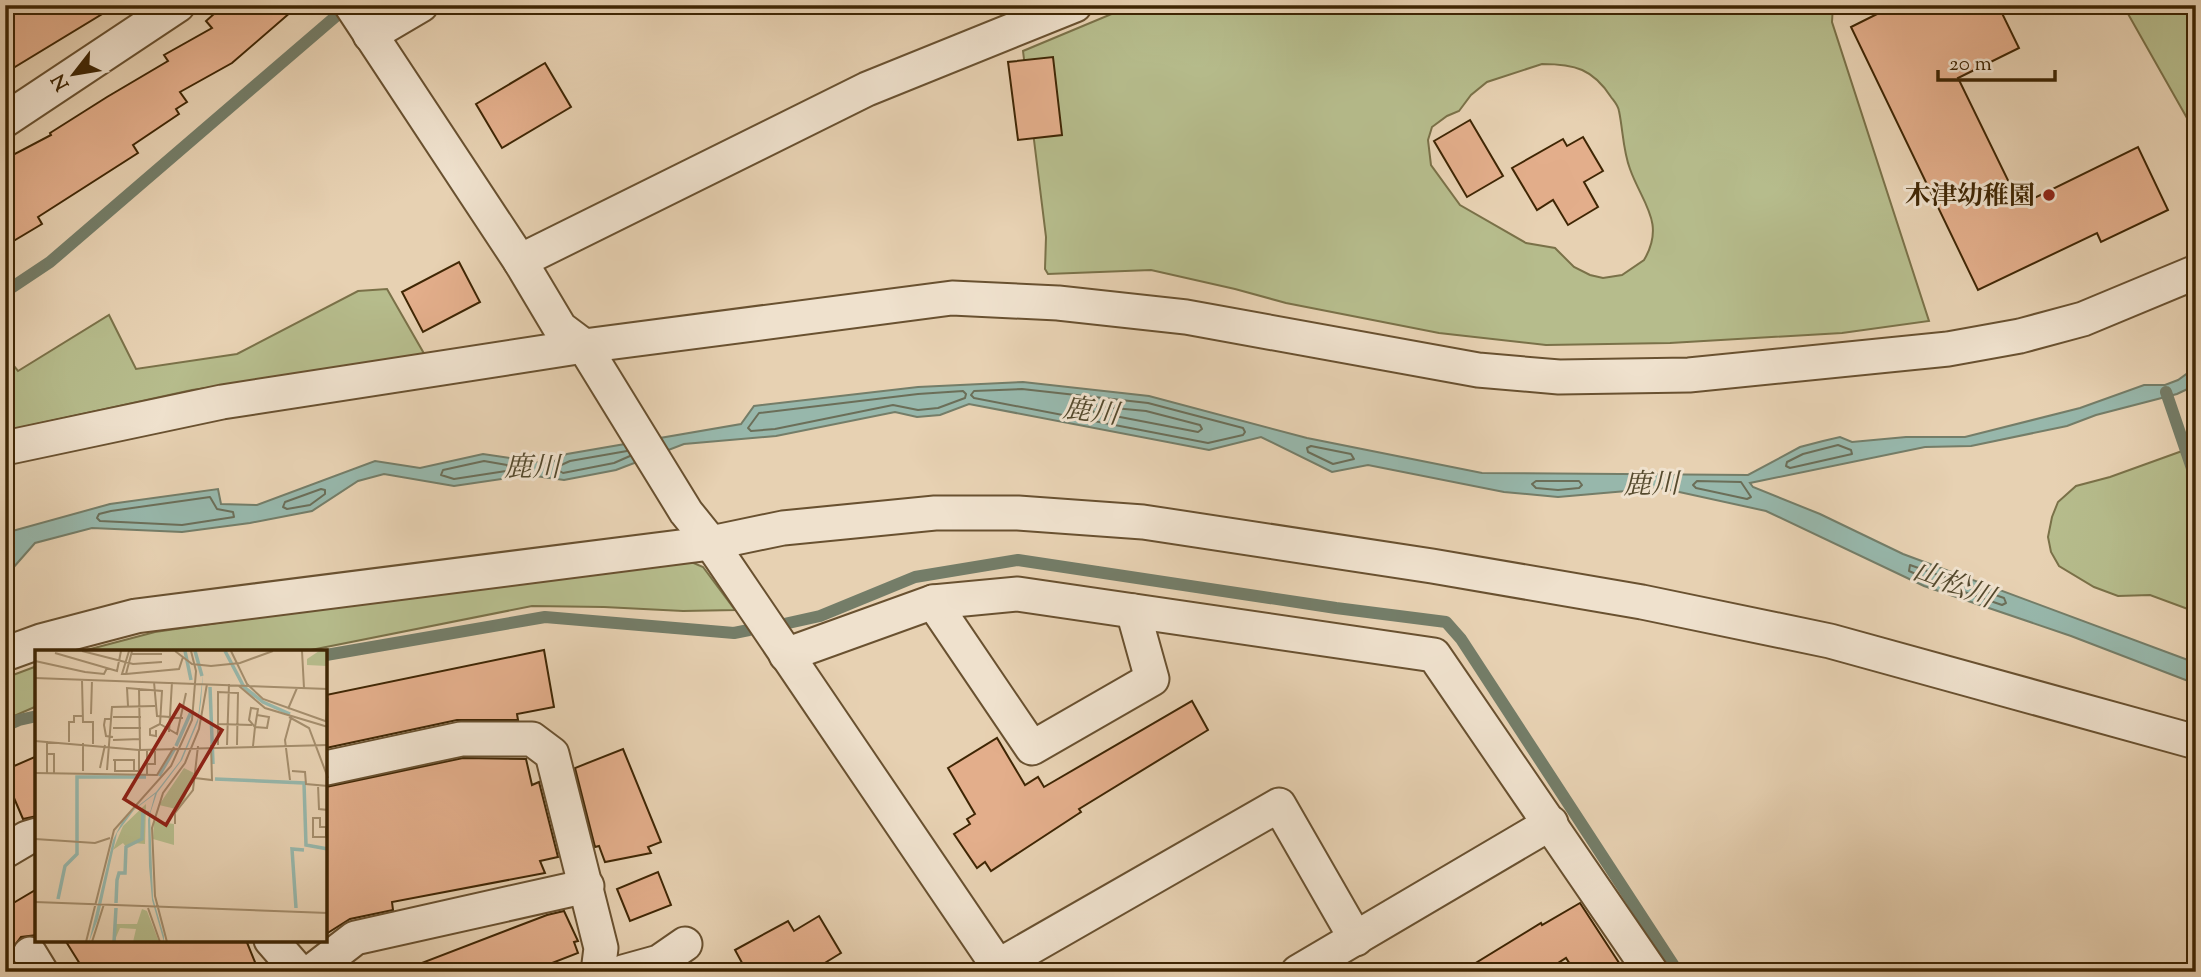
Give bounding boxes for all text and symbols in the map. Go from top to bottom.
north arrow [38,38,108,108]
scale bar [1938,38,2056,82]
text: 20 m [1949,50,1992,80]
text: N [46,68,77,95]
place label: 木津幼稚園 [1905,179,2035,216]
marker: 木津幼稚園 [2041,187,2057,203]
water label: 鹿川 [1060,390,1124,437]
water label: 鹿川 [504,449,563,489]
water label: 鹿川 [1623,465,1682,506]
water label: 山松川 [1907,552,2002,621]
inset map [35,650,327,942]

